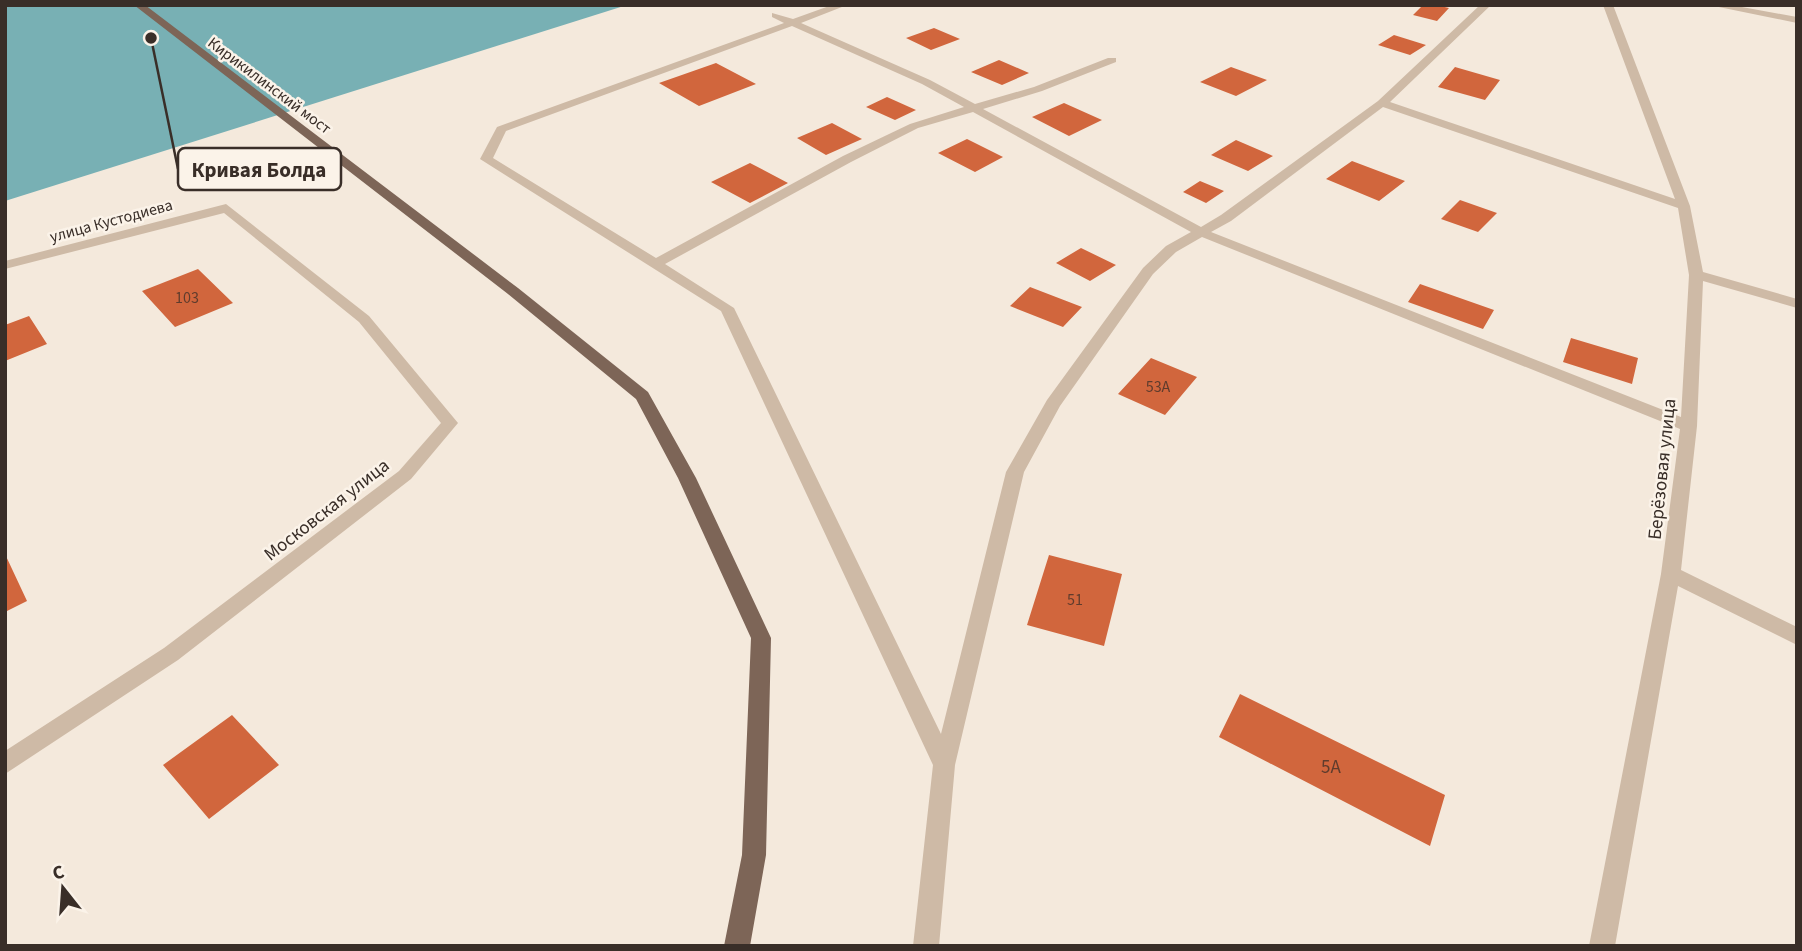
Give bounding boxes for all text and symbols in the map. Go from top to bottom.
street label: Кирикилинский мост [203,32,336,140]
callout: Кривая Болда [178,148,341,190]
text: Кривая Болда [192,155,326,185]
street label: улица Кустодиева [47,194,175,248]
house number: 103 [175,287,199,309]
house number: 53А [1146,376,1171,398]
street label: Берёзовая улица [1642,397,1683,541]
street label: Московская улица [258,453,395,568]
house number: 51 [1067,589,1083,611]
house number: 5А [1321,754,1342,781]
north arrow [28,853,98,923]
text: С [49,859,68,888]

